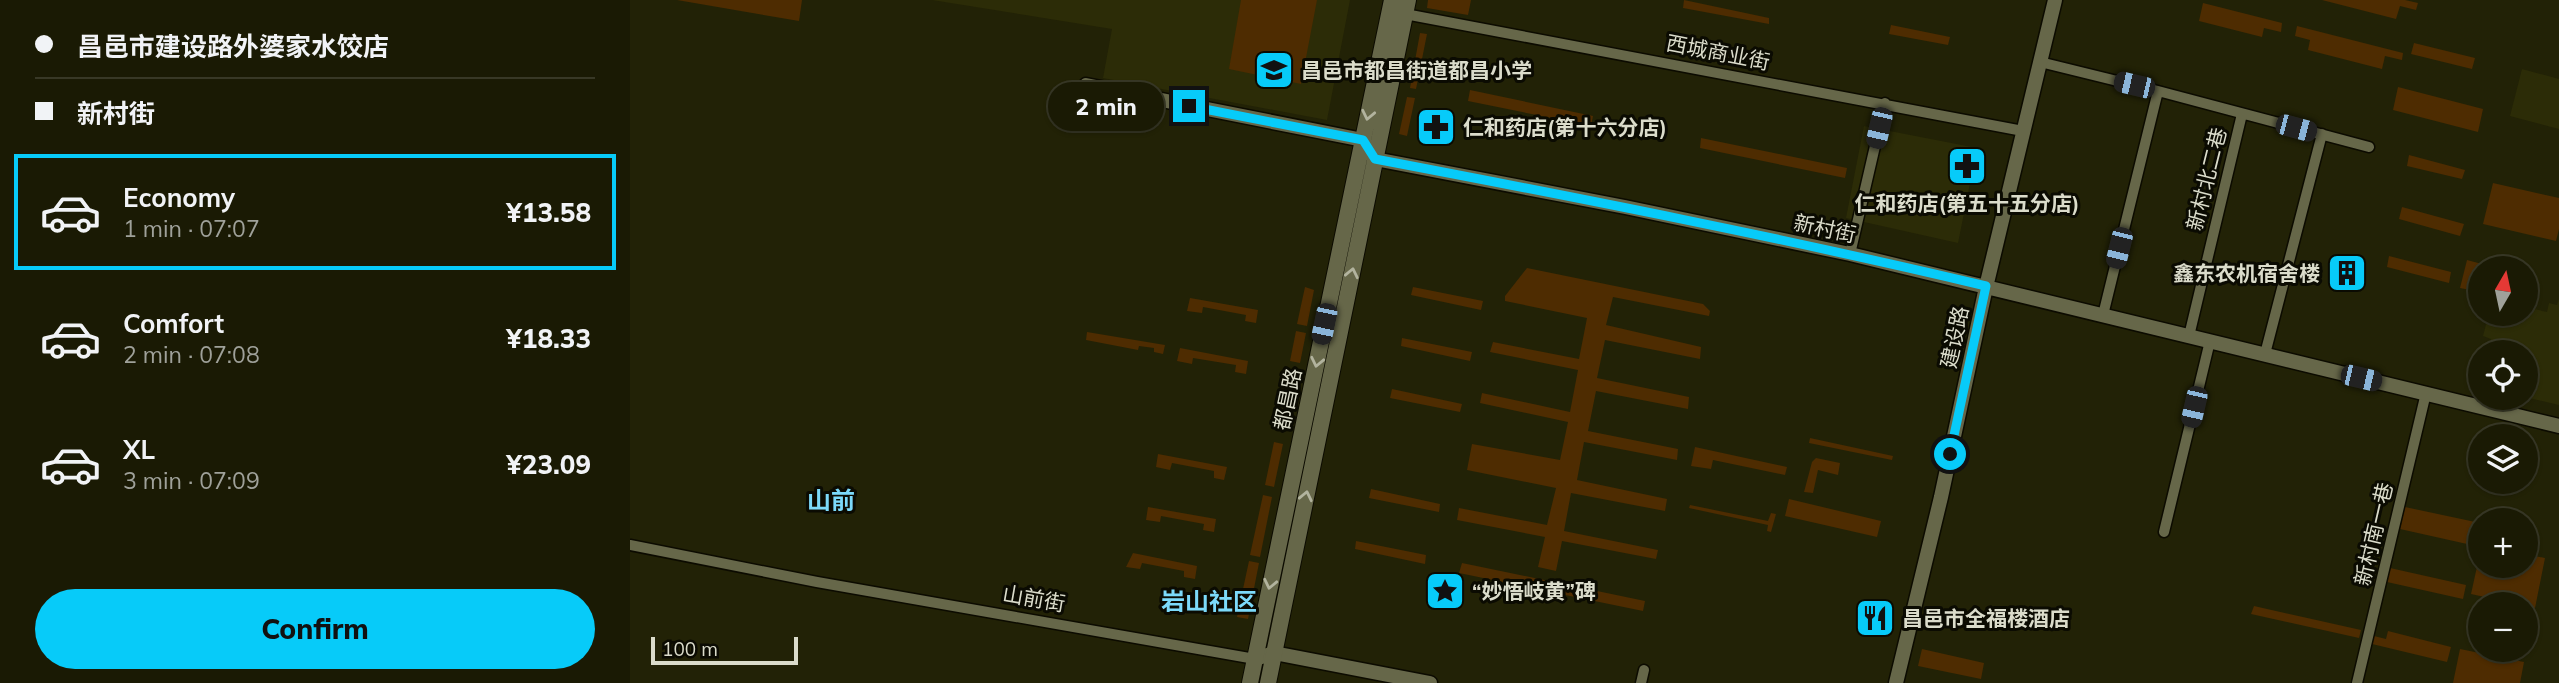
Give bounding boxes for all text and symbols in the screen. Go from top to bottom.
street label: 西城商业街 [1664,29,1772,75]
text: 昌邑市建设路外婆家水饺店 [77,30,389,63]
school or university icon: 昌邑市都昌街道都昌小学 [1253,49,1295,91]
place label: 昌邑市都昌街道都昌小学 [1301,57,1532,83]
car [2112,70,2157,100]
callout: 2 min [1049,82,1164,130]
route end [1173,90,1205,122]
text: 2 min [1075,92,1137,121]
text: 新村街 [77,97,155,130]
car [1865,105,1894,151]
pharmacy icon: 仁和药店(第十六分店) [1415,106,1457,148]
one-way arrow [1361,109,1376,121]
car [2273,112,2320,144]
place label: 仁和药店(第十六分店) [1463,114,1667,140]
street label: 新村北二巷 [2181,125,2231,233]
pharmacy icon: 仁和药店(第五十五分店) [1946,145,1988,187]
icon: car [39,181,102,244]
text: Economy [123,181,235,214]
place label: 仁和药店(第五十五分店) [1855,190,2079,216]
text: ¥13.58 [506,196,591,229]
street label: 新村街 [1791,209,1859,247]
text: 1 min · 07:07 [123,214,260,243]
car [2104,225,2135,271]
building icon: 鑫东农机宿舍楼 [2326,252,2368,294]
north arrow [2468,256,2538,326]
map controls [2468,256,2538,662]
place label: 鑫东农机宿舍楼 [2173,260,2320,286]
one-way arrow [1343,267,1358,279]
car [1310,301,1339,347]
street label: 建设路 [1935,303,1973,371]
icon: car [39,307,102,370]
text: Comfort [123,307,224,340]
text: ¥18.33 [506,322,591,355]
text: 2 min · 07:08 [123,340,260,369]
button: locate [2468,340,2538,410]
one-way arrow [1310,356,1325,368]
car [2339,363,2384,393]
street label: 都昌路 [1268,365,1306,433]
car [2180,384,2209,430]
button: layers [2468,424,2538,494]
icon: car [39,433,102,496]
text: XL [123,433,155,466]
route start [1934,438,1966,470]
text: ¥23.09 [506,448,591,481]
text: 3 min · 07:09 [123,466,260,495]
street label: 新村南一巷 [2349,480,2397,588]
district label: 山前 [807,485,855,515]
one-way arrow [1298,490,1313,502]
button: + [2468,508,2538,578]
place icon: “妙悟岐黄”碑 [1424,570,1466,612]
one-way arrow [1264,578,1279,590]
place label: “妙悟岐黄”碑 [1472,578,1596,604]
street label: 山前街 [1001,580,1067,616]
district label: 岩山社区 [1161,586,1257,616]
button: Confirm [35,589,595,669]
button: − [2468,592,2538,662]
restaurant icon: 昌邑市全福楼酒店 [1854,597,1896,639]
place label: 昌邑市全福楼酒店 [1902,605,2070,631]
scale bar [651,634,798,666]
text: 100 m [662,637,718,661]

